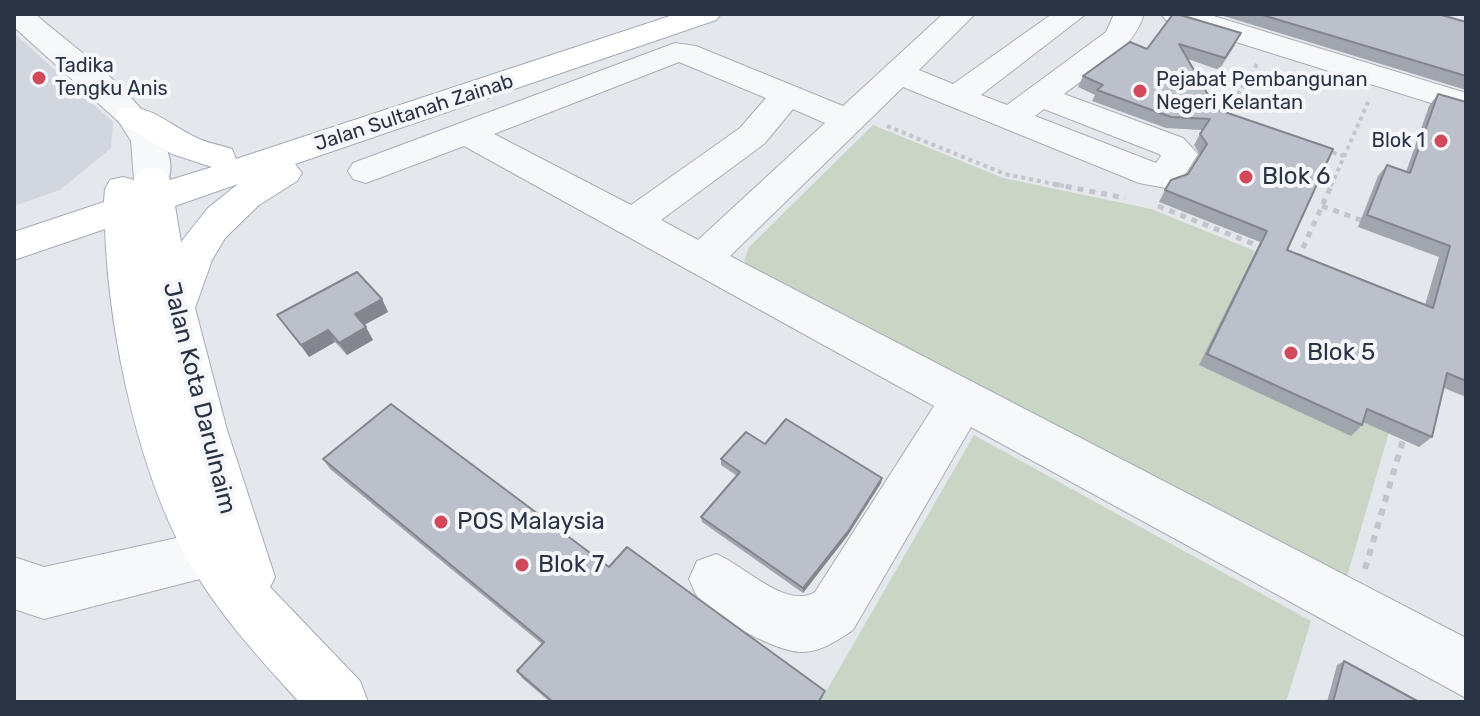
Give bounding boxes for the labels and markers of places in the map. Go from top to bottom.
place label: Tadika Tengku Anis [55,54,168,101]
place label: Pejabat Pembangunan Negeri Kelantan [1156,68,1368,115]
marker: Tadika Tengku Anis [30,69,48,87]
marker: Pejabat Pembangunan Negeri Kelantan [1131,82,1149,100]
place label: Blok 1 [1372,129,1425,153]
marker: Blok 1 [1432,132,1450,150]
place label: Blok 6 [1262,163,1330,191]
marker: Blok 6 [1237,168,1255,186]
place label: Blok 5 [1307,339,1375,367]
marker: Blok 5 [1282,344,1300,362]
place label: POS Malaysia [457,508,605,536]
marker: POS Malaysia [432,513,450,531]
place label: Blok 7 [538,551,604,579]
marker: Blok 7 [513,556,531,574]

